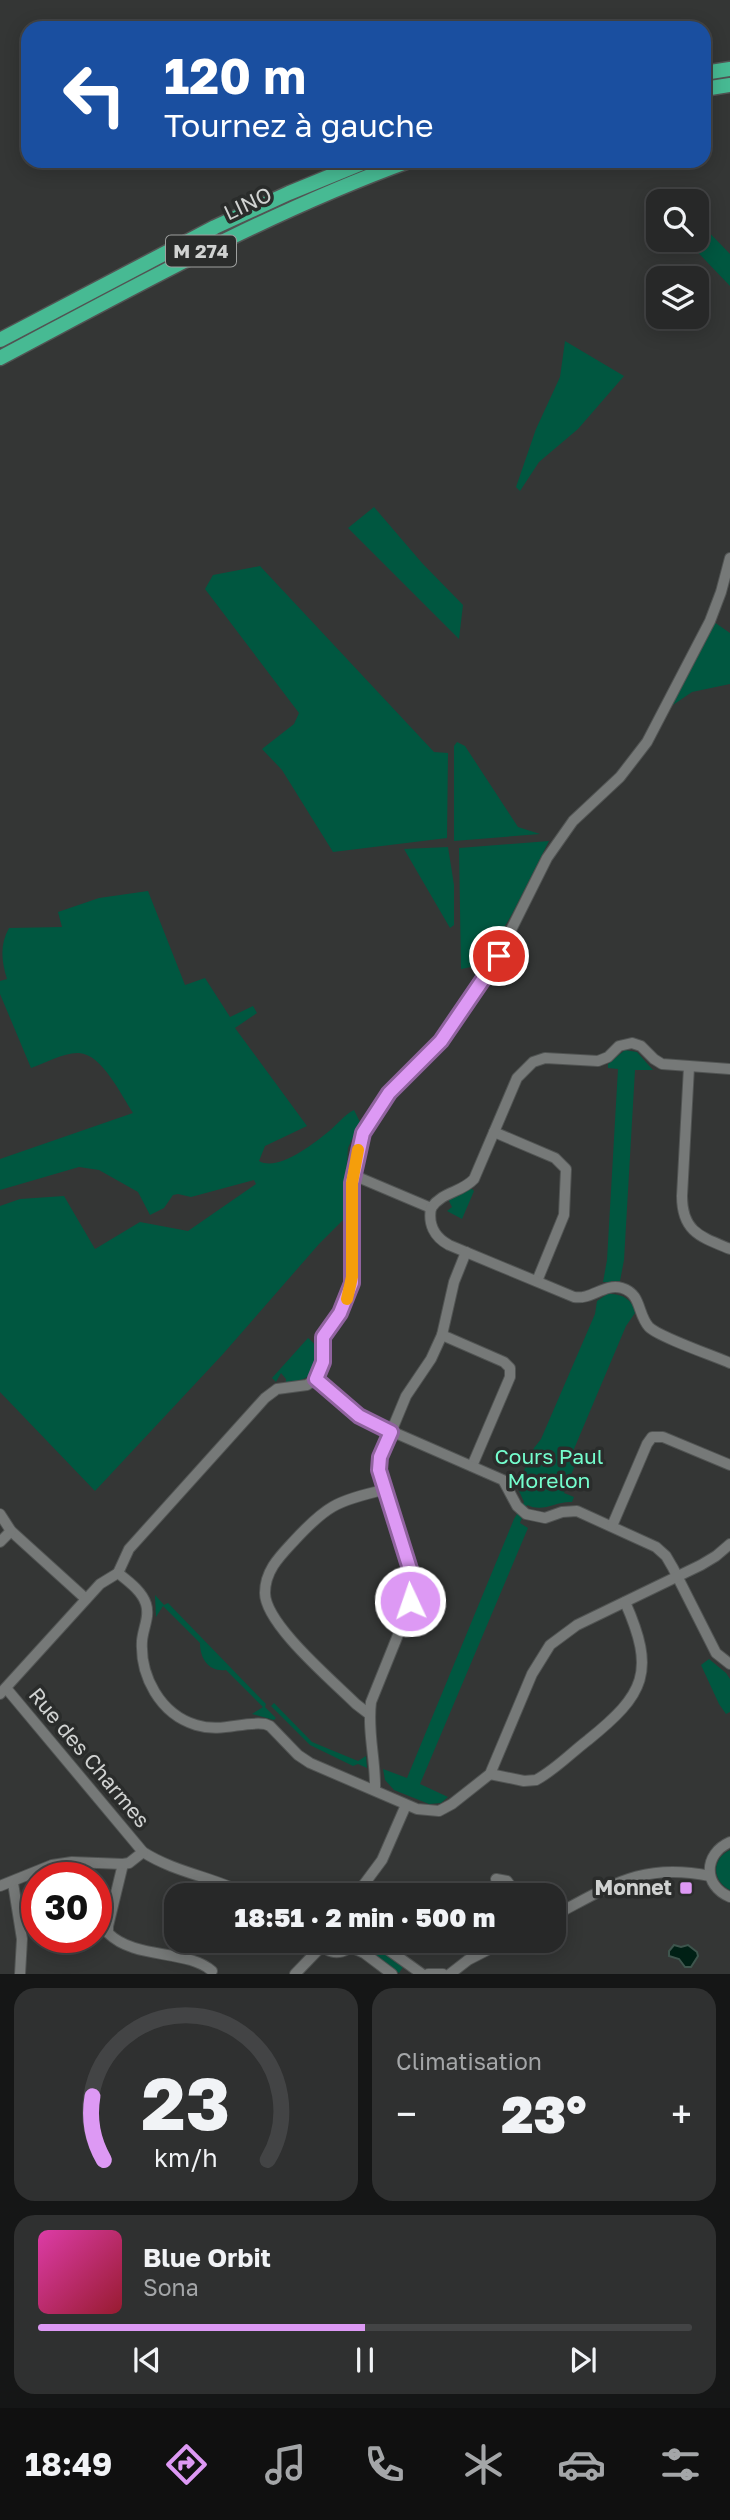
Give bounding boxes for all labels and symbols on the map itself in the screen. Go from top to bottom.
street label: LINO [219,181,276,225]
road number: M 274 [166,235,236,266]
pin [469,926,529,986]
park label: Cours Paul Morelon [495,1443,604,1493]
position arrow [373,1564,447,1638]
street label: Rue des Charmes [24,1682,156,1833]
speed limit sign: 30 [21,1862,112,1953]
place label: Monnet [595,1874,672,1900]
marker: Monnet [678,1880,694,1896]

